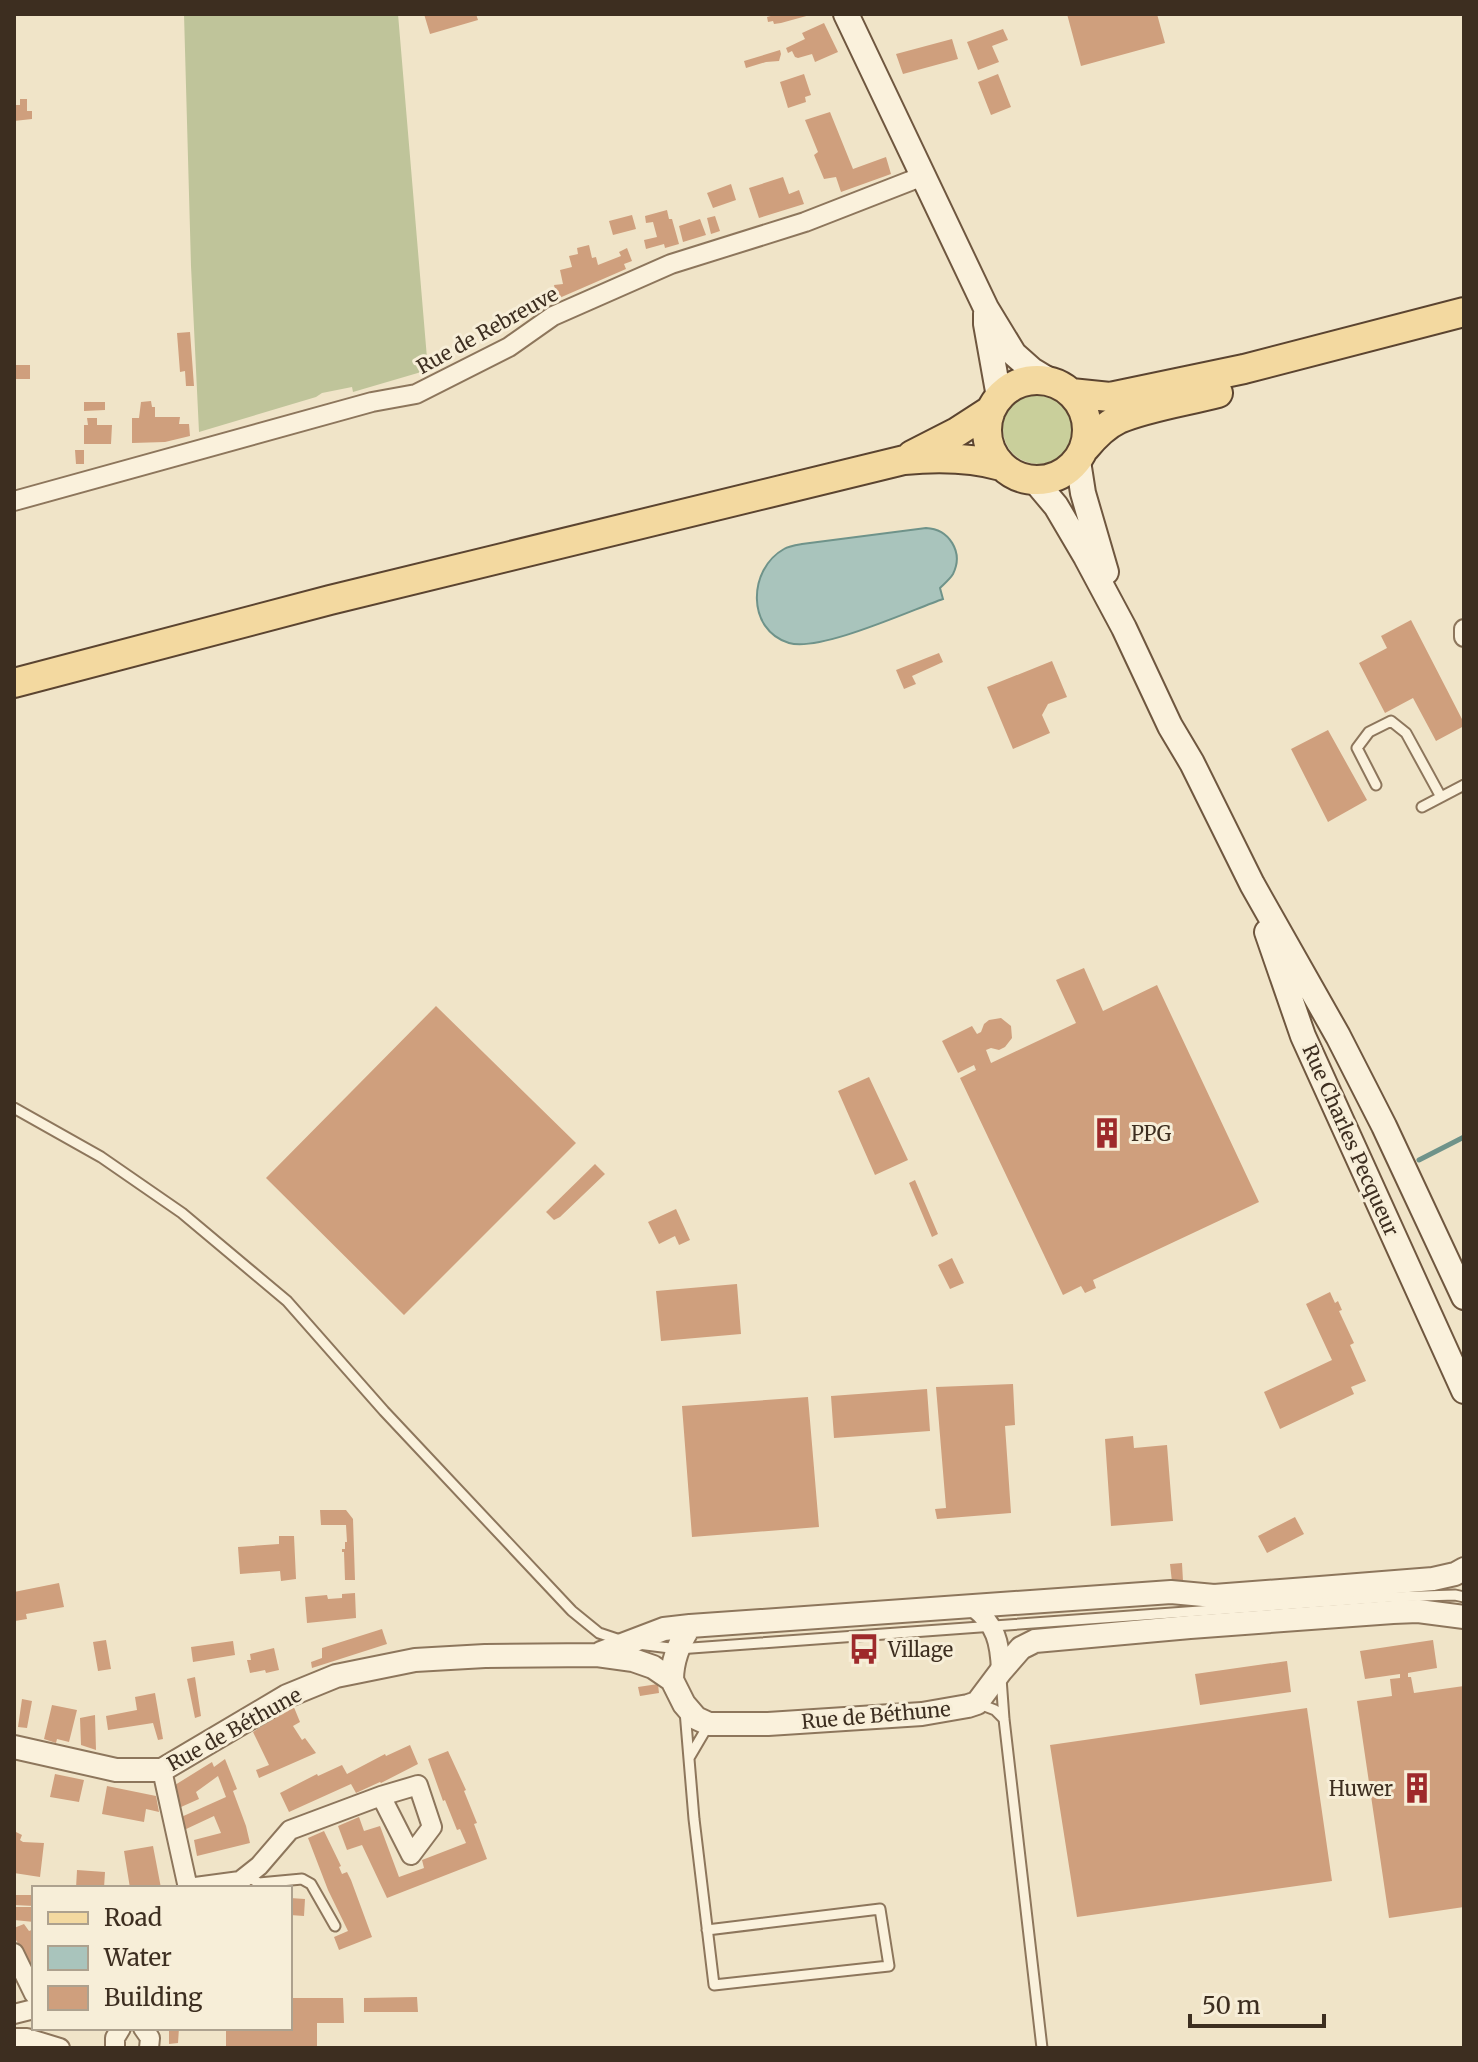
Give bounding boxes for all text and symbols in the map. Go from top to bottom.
street label: Rue de Rebreuve [412,281,562,379]
street label: Rue Charles Pecqueur [1297,1040,1405,1240]
building icon: PPG [1090,1116,1124,1150]
place label: PPG [1131,1121,1172,1146]
bus stop icon: Village [847,1632,881,1666]
place label: Village [887,1637,953,1662]
street label: Rue de Béthune [162,1682,306,1776]
street label: Rue de Béthune [800,1696,952,1734]
building icon: Huwer [1400,1771,1434,1805]
place label: Huwer [1329,1776,1393,1801]
legend [32,1886,292,2030]
text: Road [104,1902,162,1933]
text: Water [103,1942,172,1973]
scale bar [1190,1978,1324,2028]
text: Building [104,1982,203,2013]
text: 50 m [1202,1990,1261,2021]

